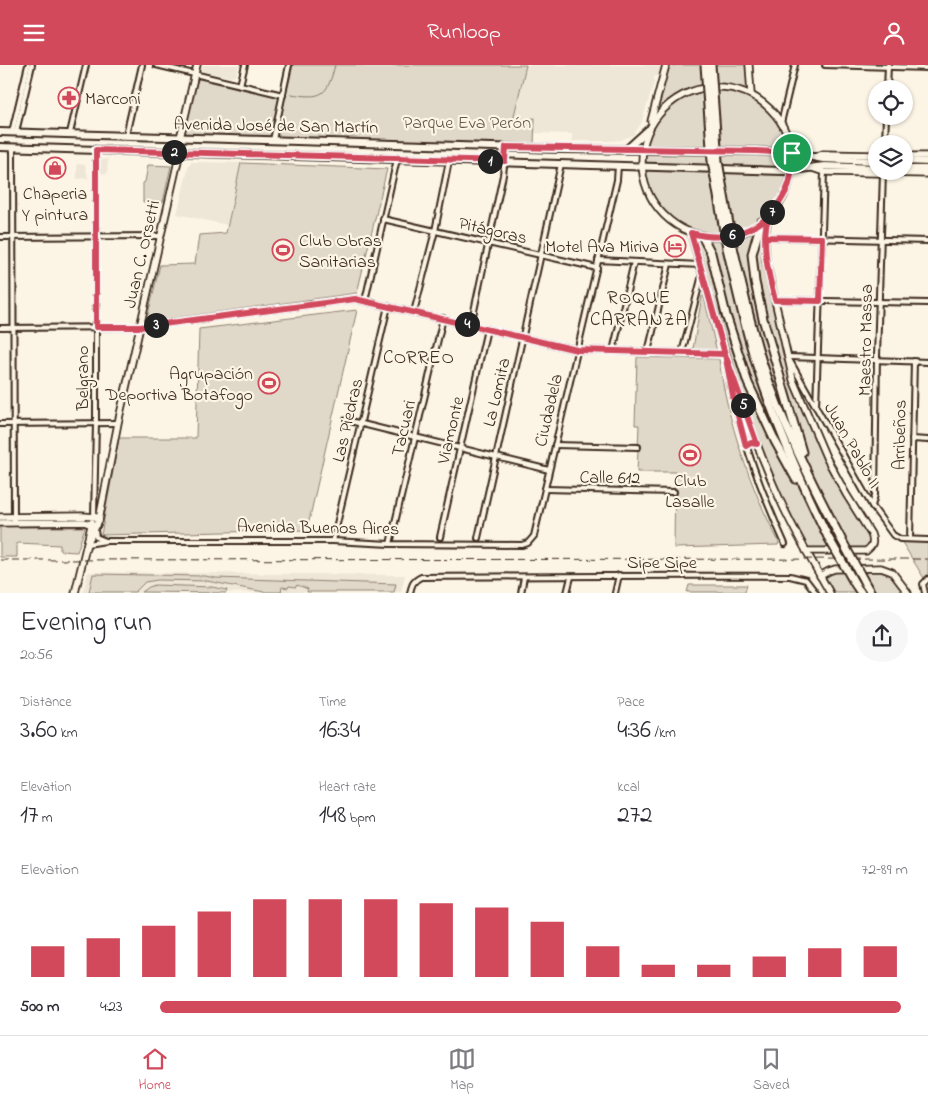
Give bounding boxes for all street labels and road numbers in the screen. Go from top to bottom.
street label: Avenida José de San Martín [173,112,379,142]
street label: Juan C. Orsetti [118,198,168,311]
street label: Pitágoras [455,211,529,253]
street label: Maestro Massa [853,284,881,396]
street label: Belgrano [71,346,98,411]
street label: La Lomita [477,355,518,429]
street label: Ciudadela [529,371,571,449]
street label: Las Piedras [327,376,371,465]
street label: Viamonte [431,393,473,468]
street label: Tacuari [386,398,424,459]
street label: Juan Pablo II [816,398,886,494]
street label: Arribeños [887,400,915,470]
street label: Calle 612 [579,465,641,493]
street label: Avenida Buenos Aires [236,515,399,543]
street label: Sipe Sipe [627,551,698,577]

